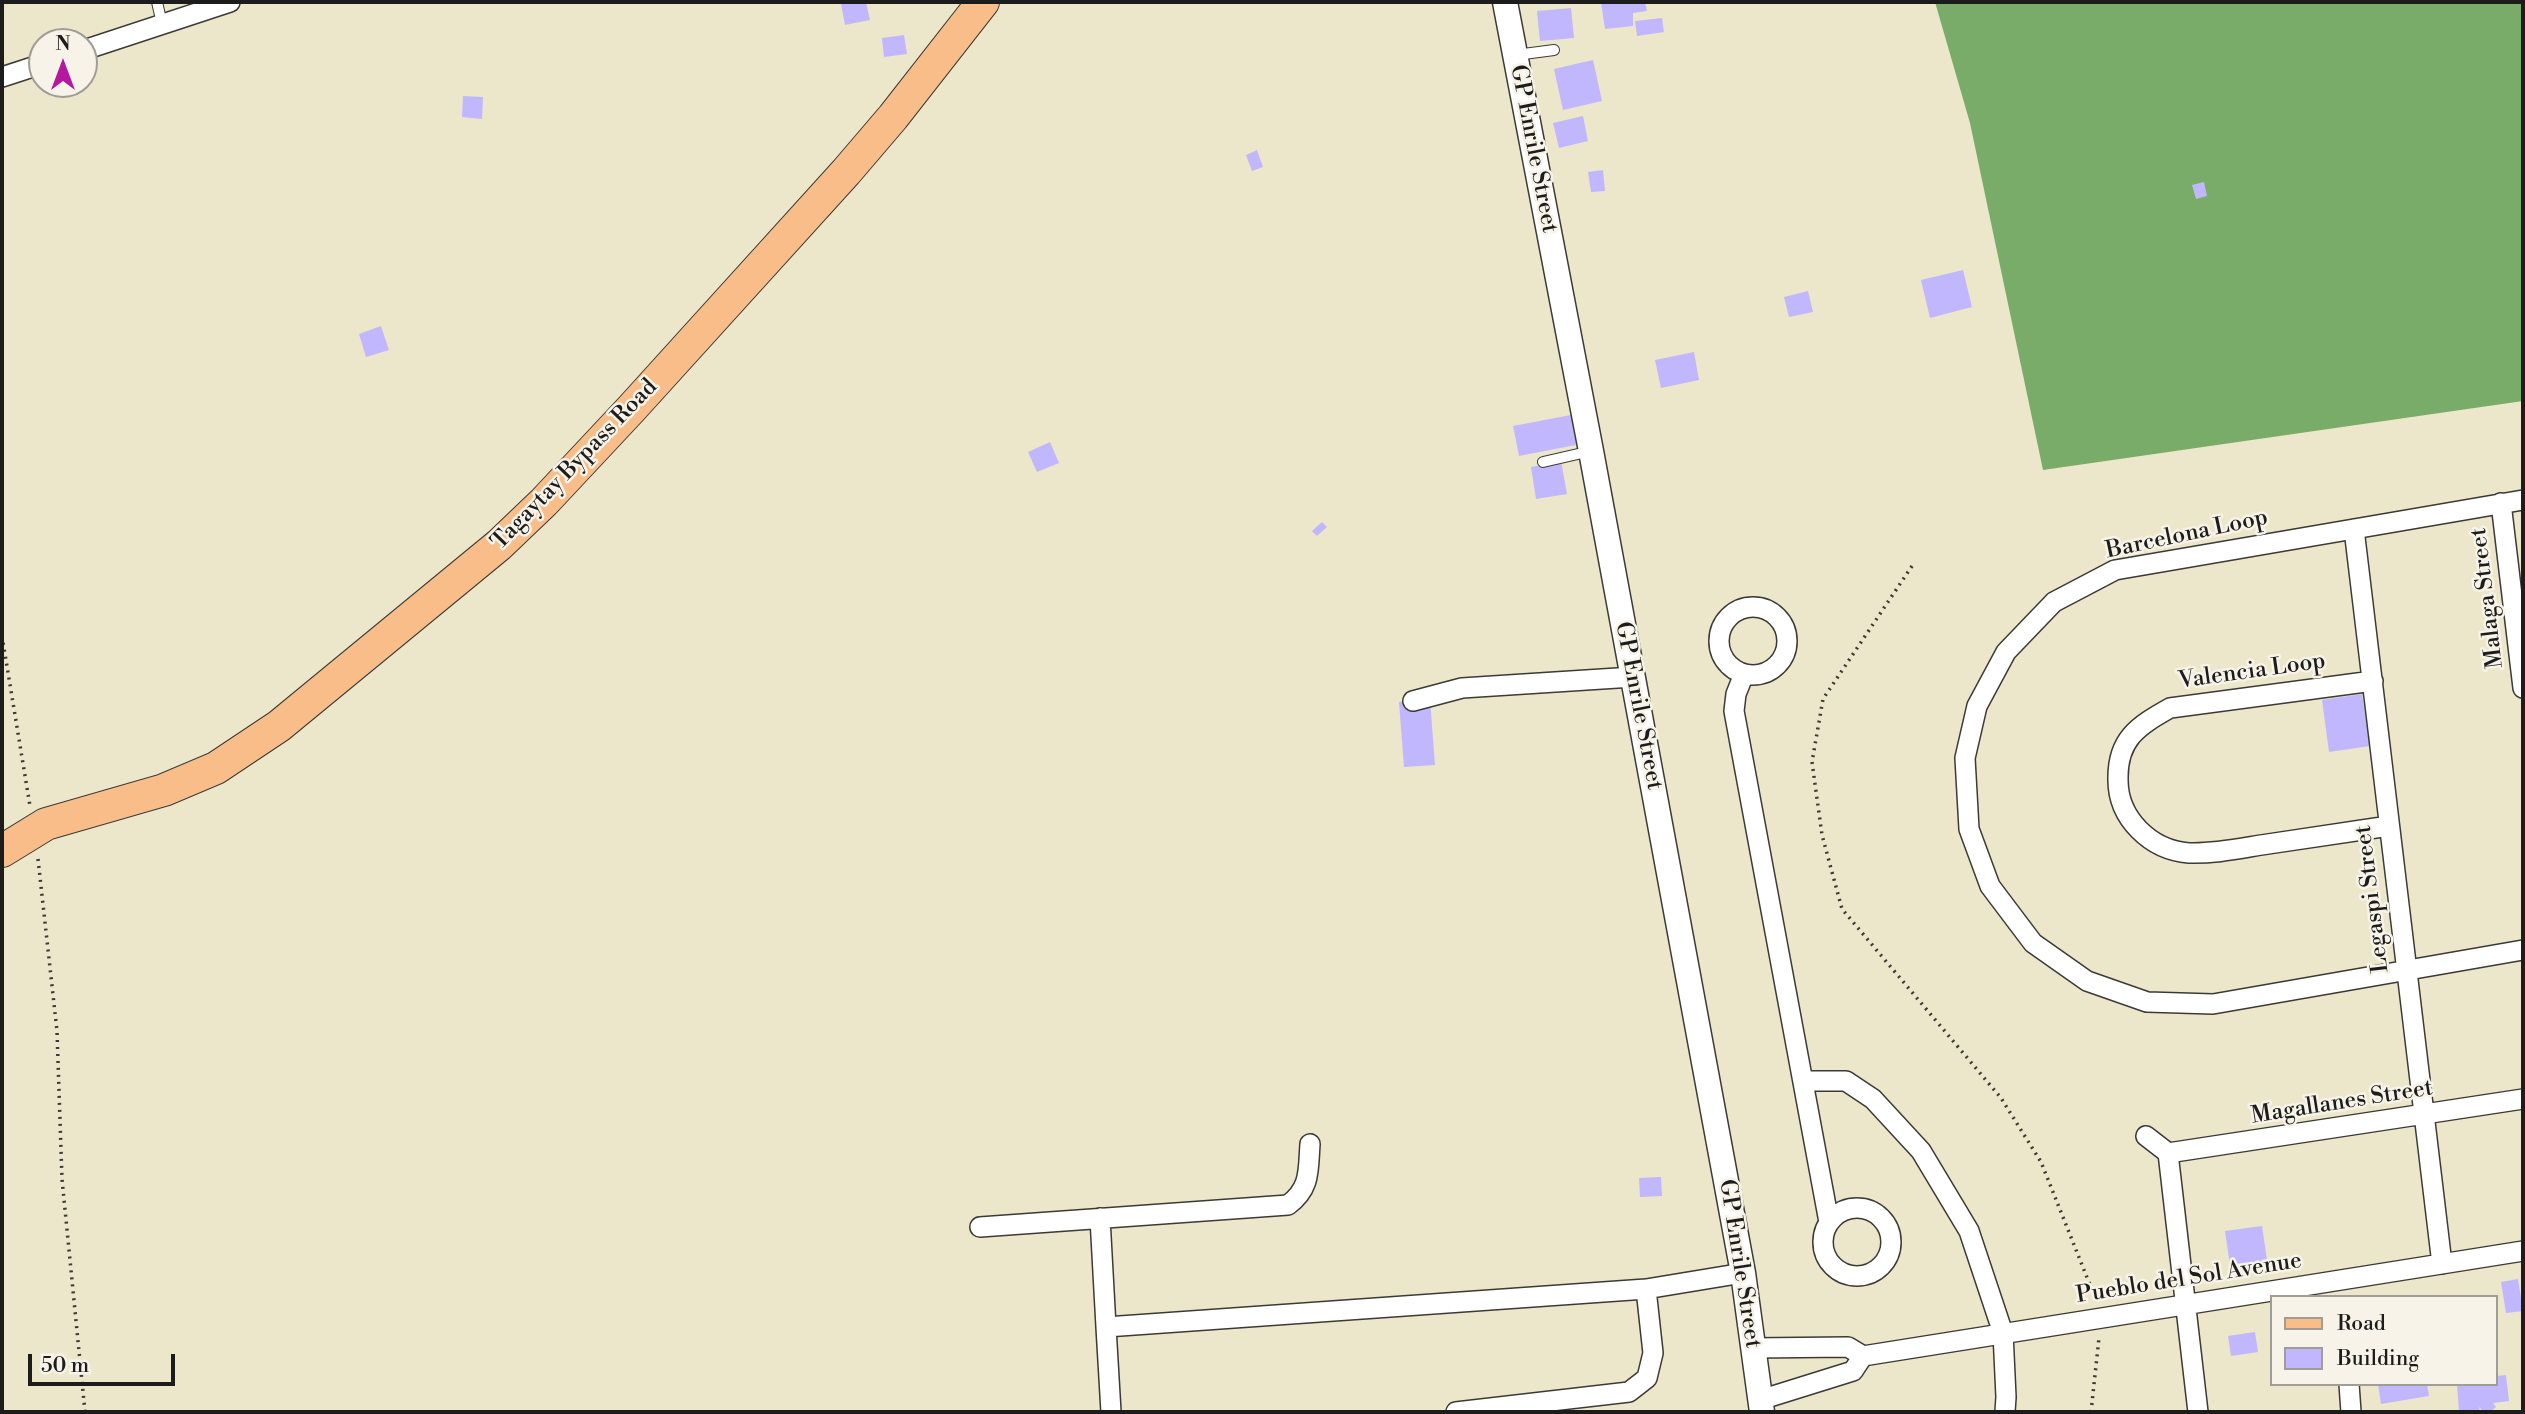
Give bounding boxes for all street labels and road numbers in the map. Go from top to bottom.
street label: GP Enrile Street [1503,63,1563,235]
street label: Tagaytay Bypass Road [486,374,664,556]
street label: Barcelona Loop [2103,504,2271,566]
street label: Malaga Street [2466,526,2510,670]
street label: GP Enrile Street [1608,620,1668,792]
street label: Valencia Loop [2177,648,2327,696]
street label: Legaspi Street [2350,824,2396,974]
street label: Magallanes Street [2249,1075,2435,1131]
street label: GP Enrile Street [1712,1178,1766,1350]
street label: Pueblo del Sol Avenue [2074,1248,2304,1310]

